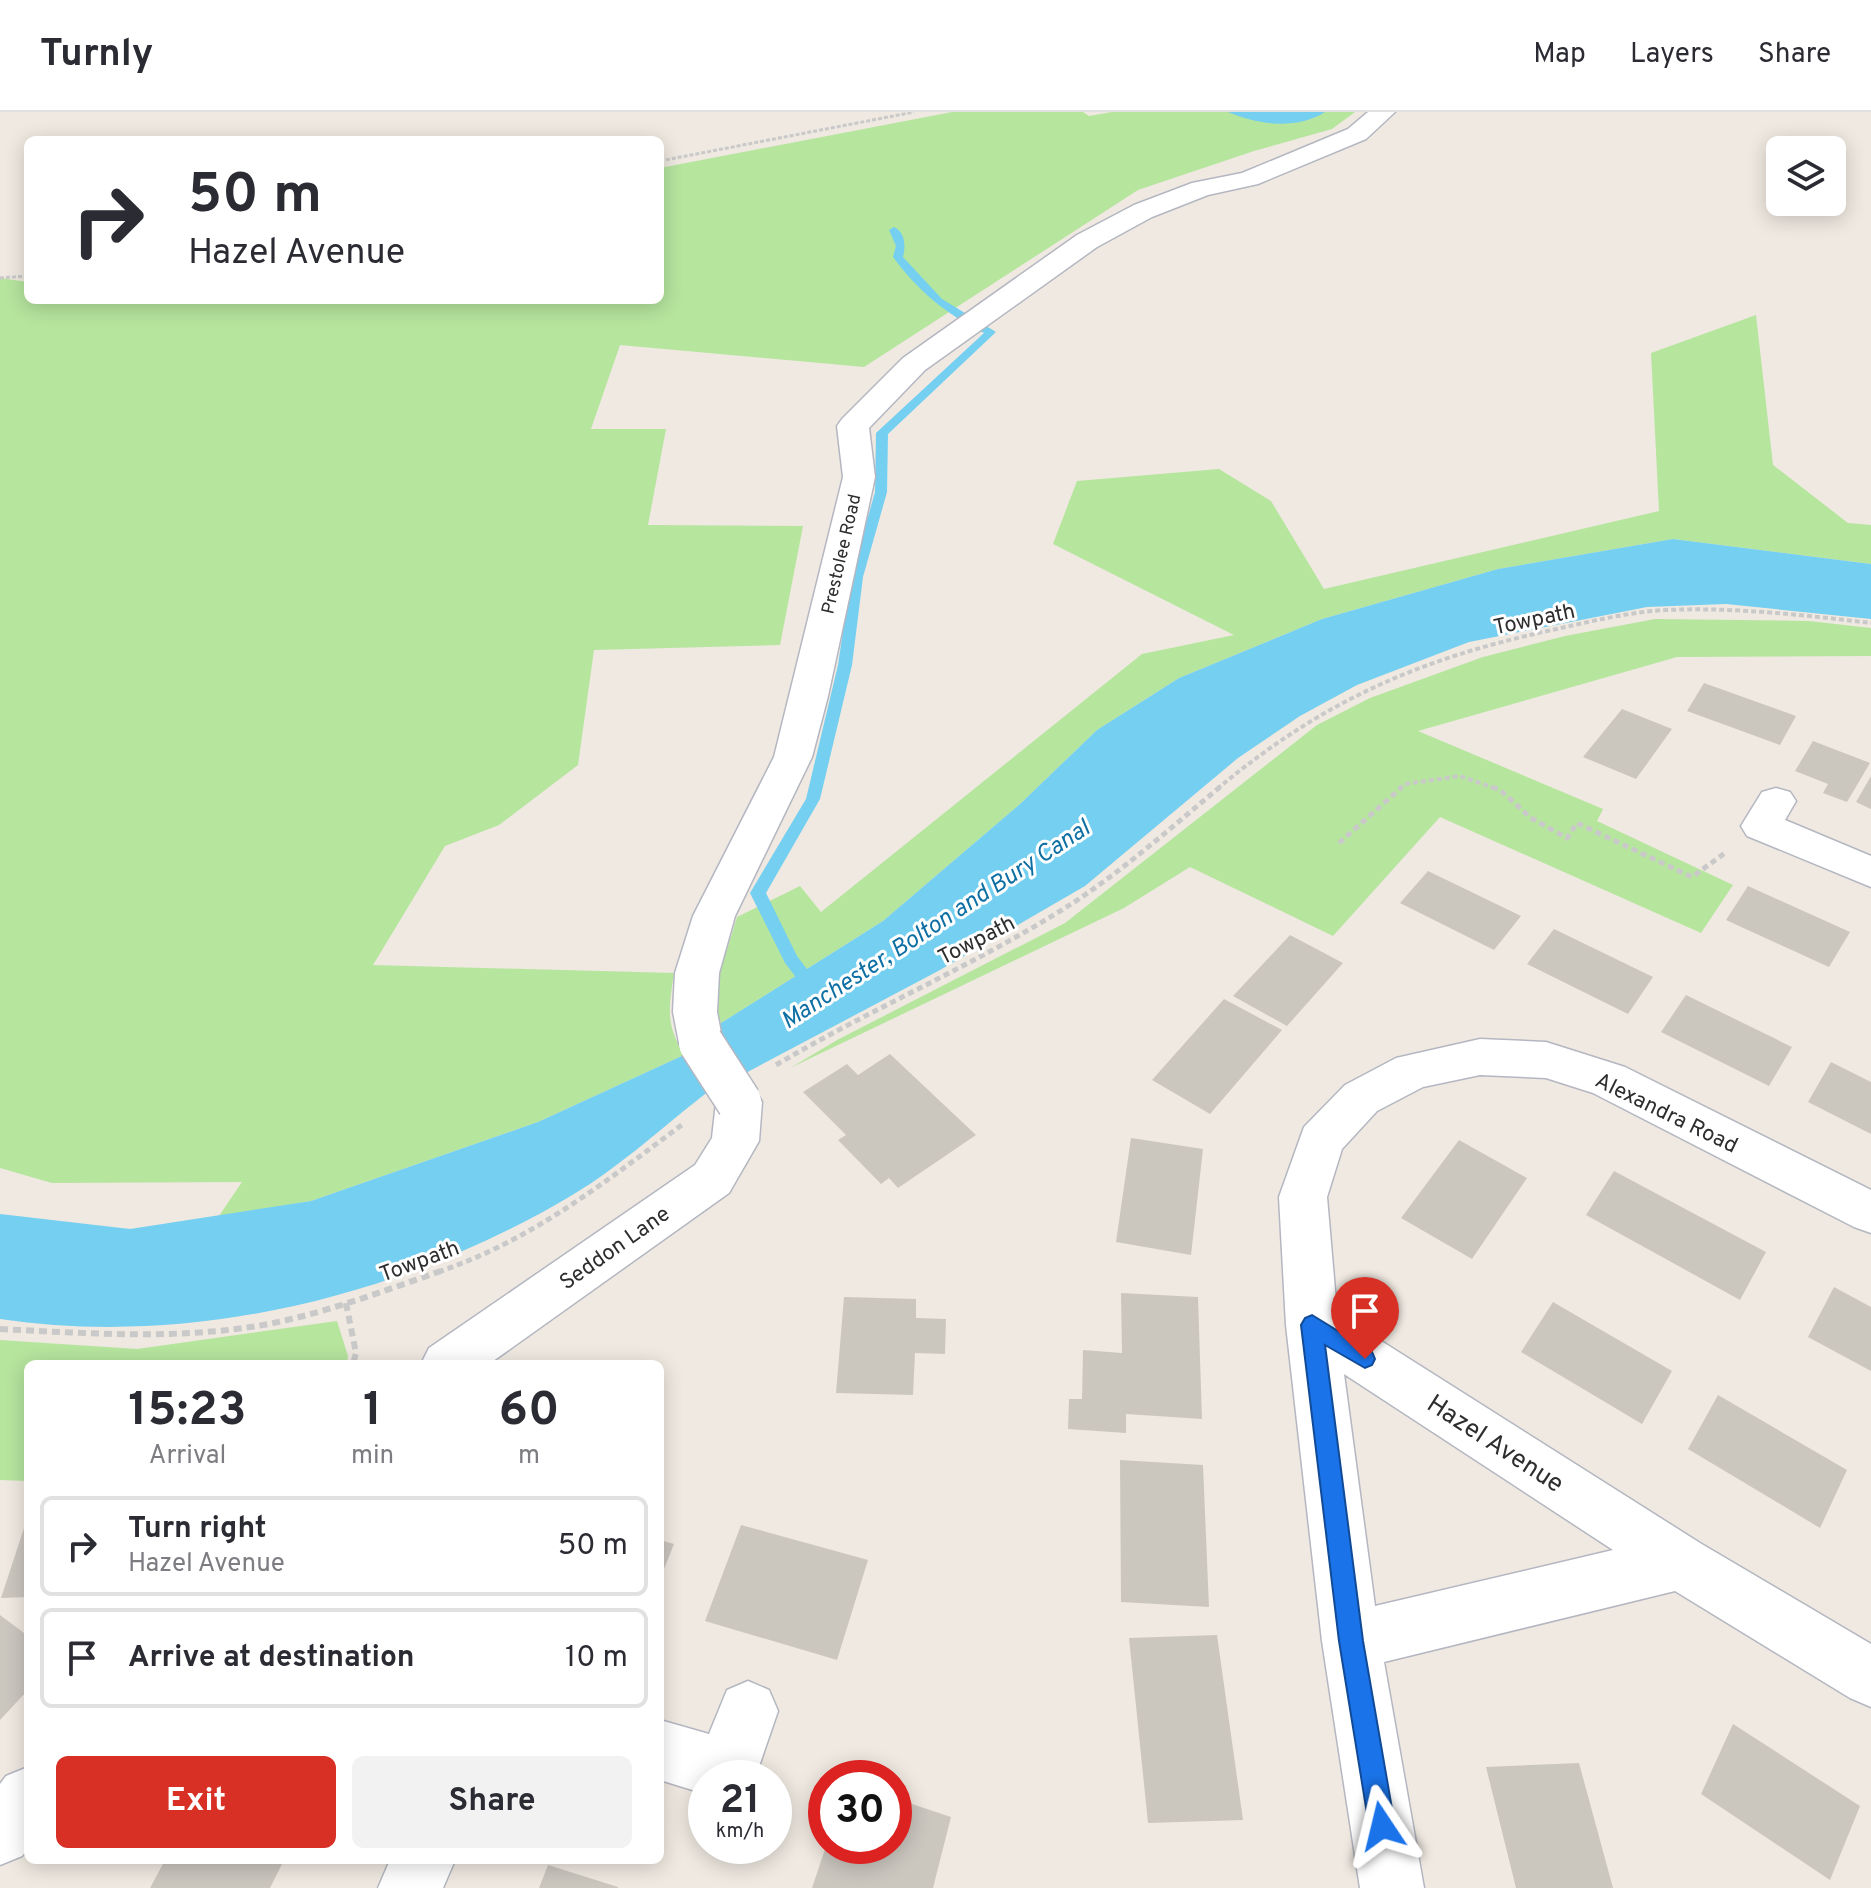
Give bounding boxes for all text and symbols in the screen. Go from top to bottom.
text: Turnly [40,31,153,80]
text: Map [1533,37,1586,73]
text: Layers [1630,37,1714,73]
text: Share [1758,37,1831,73]
map controls [1766,136,1846,216]
button: layers [1766,136,1846,216]
text: 50 m [188,162,322,232]
icon: right [56,168,160,272]
text: Hazel Avenue [188,231,405,277]
street label: Prestolee Road [817,492,867,617]
street label: Towpath [1491,599,1578,642]
water label: Manchester, Bolton and Bury Canal [776,813,1098,1037]
street label: Towpath [934,910,1020,972]
street label: Alexandra Road [1590,1068,1742,1160]
street label: Seddon Lane [555,1201,676,1297]
street label: Towpath [376,1235,463,1289]
pin [1331,1277,1399,1359]
icon: arrive [1343,1289,1387,1333]
text: 15:23 [128,1382,247,1442]
text: 1 [363,1382,382,1442]
text: 60 [499,1382,560,1442]
street label: Hazel Avenue [1420,1389,1569,1502]
text: Arrival [149,1440,226,1473]
text: min [351,1440,394,1473]
text: m [518,1440,540,1473]
text: Turn right [128,1511,266,1548]
icon: right [60,1524,104,1568]
text: 50 m [558,1528,628,1565]
text: Hazel Avenue [128,1548,285,1581]
icon: arrive [60,1636,104,1680]
text: Arrive at destination [128,1640,414,1677]
text: 10 m [565,1640,628,1677]
button: Exit [56,1756,336,1848]
button: Share [352,1756,632,1848]
speed limit sign: 30 [808,1760,912,1864]
text: 21 [720,1777,760,1827]
position arrow [1340,1784,1424,1868]
text: km/h [716,1819,764,1845]

